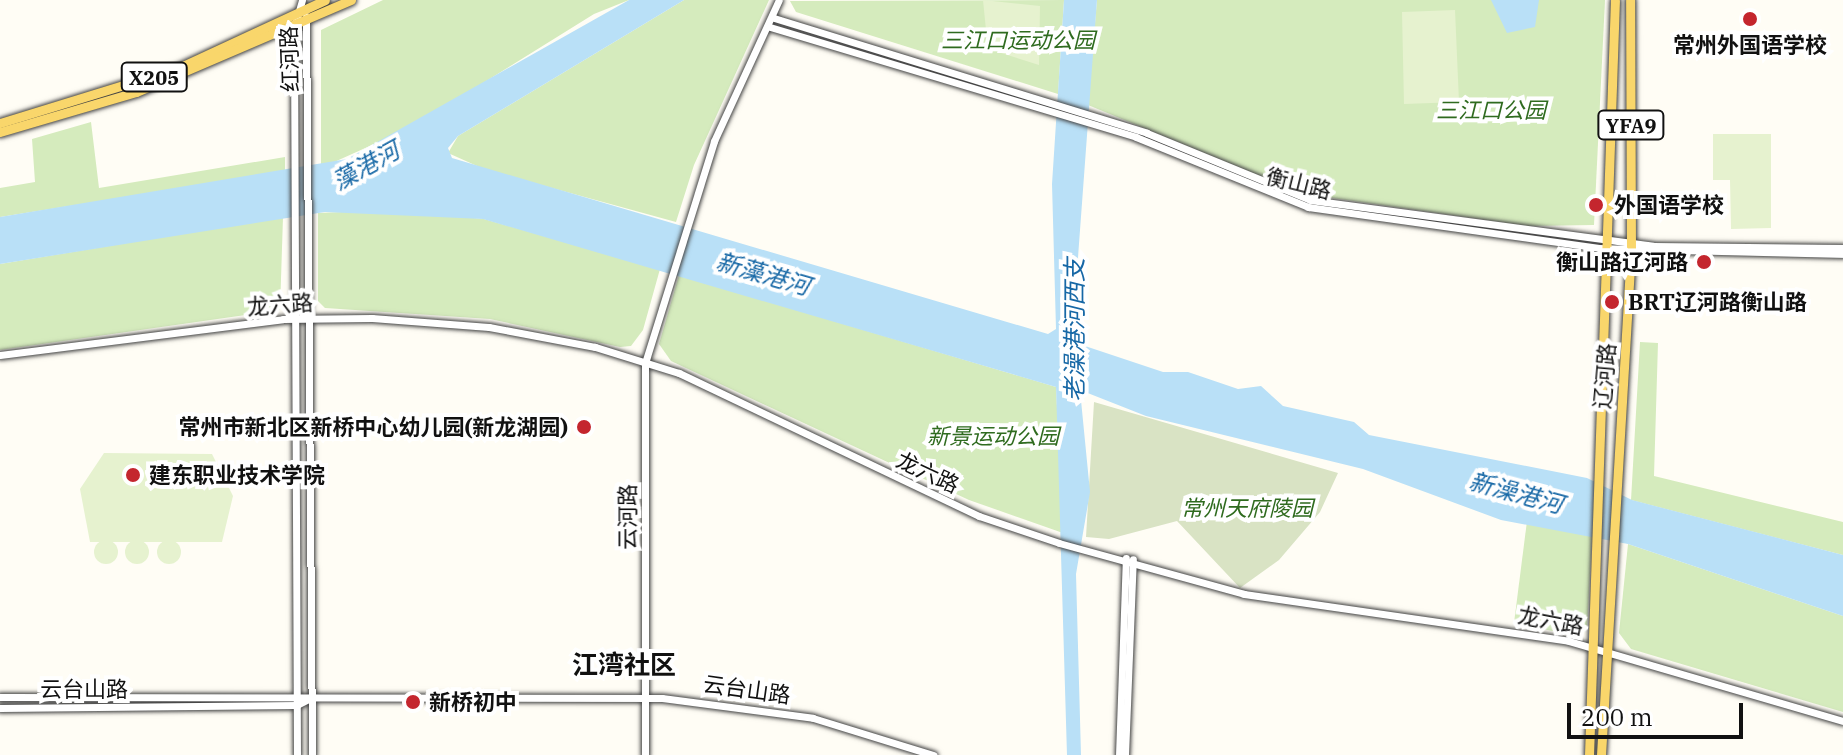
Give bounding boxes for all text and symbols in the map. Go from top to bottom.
marker: 常州外国语学校 [1741,10,1759,28]
street label: 红河路 [275,26,303,92]
park label: 三江口运动公园 [941,27,1095,53]
place label: 常州外国语学校 [1673,32,1827,58]
road number: X205 [120,61,188,93]
park label: 三江口公园 [1436,97,1546,123]
road number: YFA9 [1597,109,1665,141]
water label: 藻港河 [328,136,404,196]
street label: 衡山路 [1264,162,1334,204]
place label: 外国语学校 [1614,192,1724,218]
marker: 外国语学校 [1585,194,1607,216]
water label: 新藻港河 [713,247,813,301]
place label: 衡山路辽河路 [1556,249,1688,275]
marker: 衡山路辽河路 [1695,253,1713,271]
water label: 老澡港河西支 [1061,258,1089,402]
street label: 龙六路 [246,289,314,319]
place label: BRT辽河路衡山路 [1628,289,1807,315]
marker: BRT辽河路衡山路 [1603,293,1621,311]
street label: 辽河路 [1588,342,1620,410]
place label: 常州市新北区新桥中心幼儿园(新龙湖园) [178,414,568,440]
marker: 常州市新北区新桥中心幼儿园(新龙湖园) [575,418,593,436]
park label: 新景运动公园 [927,423,1059,449]
street label: 龙六路 [893,446,963,498]
place label: 建东职业技术学院 [149,462,325,488]
marker: 建东职业技术学院 [124,466,142,484]
water label: 新澡港河 [1466,467,1566,519]
street label: 云河路 [614,484,640,550]
park label: 常州天府陵园 [1181,495,1313,521]
street label: 龙六路 [1516,601,1586,639]
district label: 江湾社区 [572,649,676,681]
street label: 云台山路 [702,670,792,708]
street label: 云台山路 [40,676,128,702]
scale bar [1571,687,1747,737]
place label: 新桥初中 [429,689,517,715]
marker: 新桥初中 [404,693,422,711]
text: 200 m [1581,701,1653,733]

